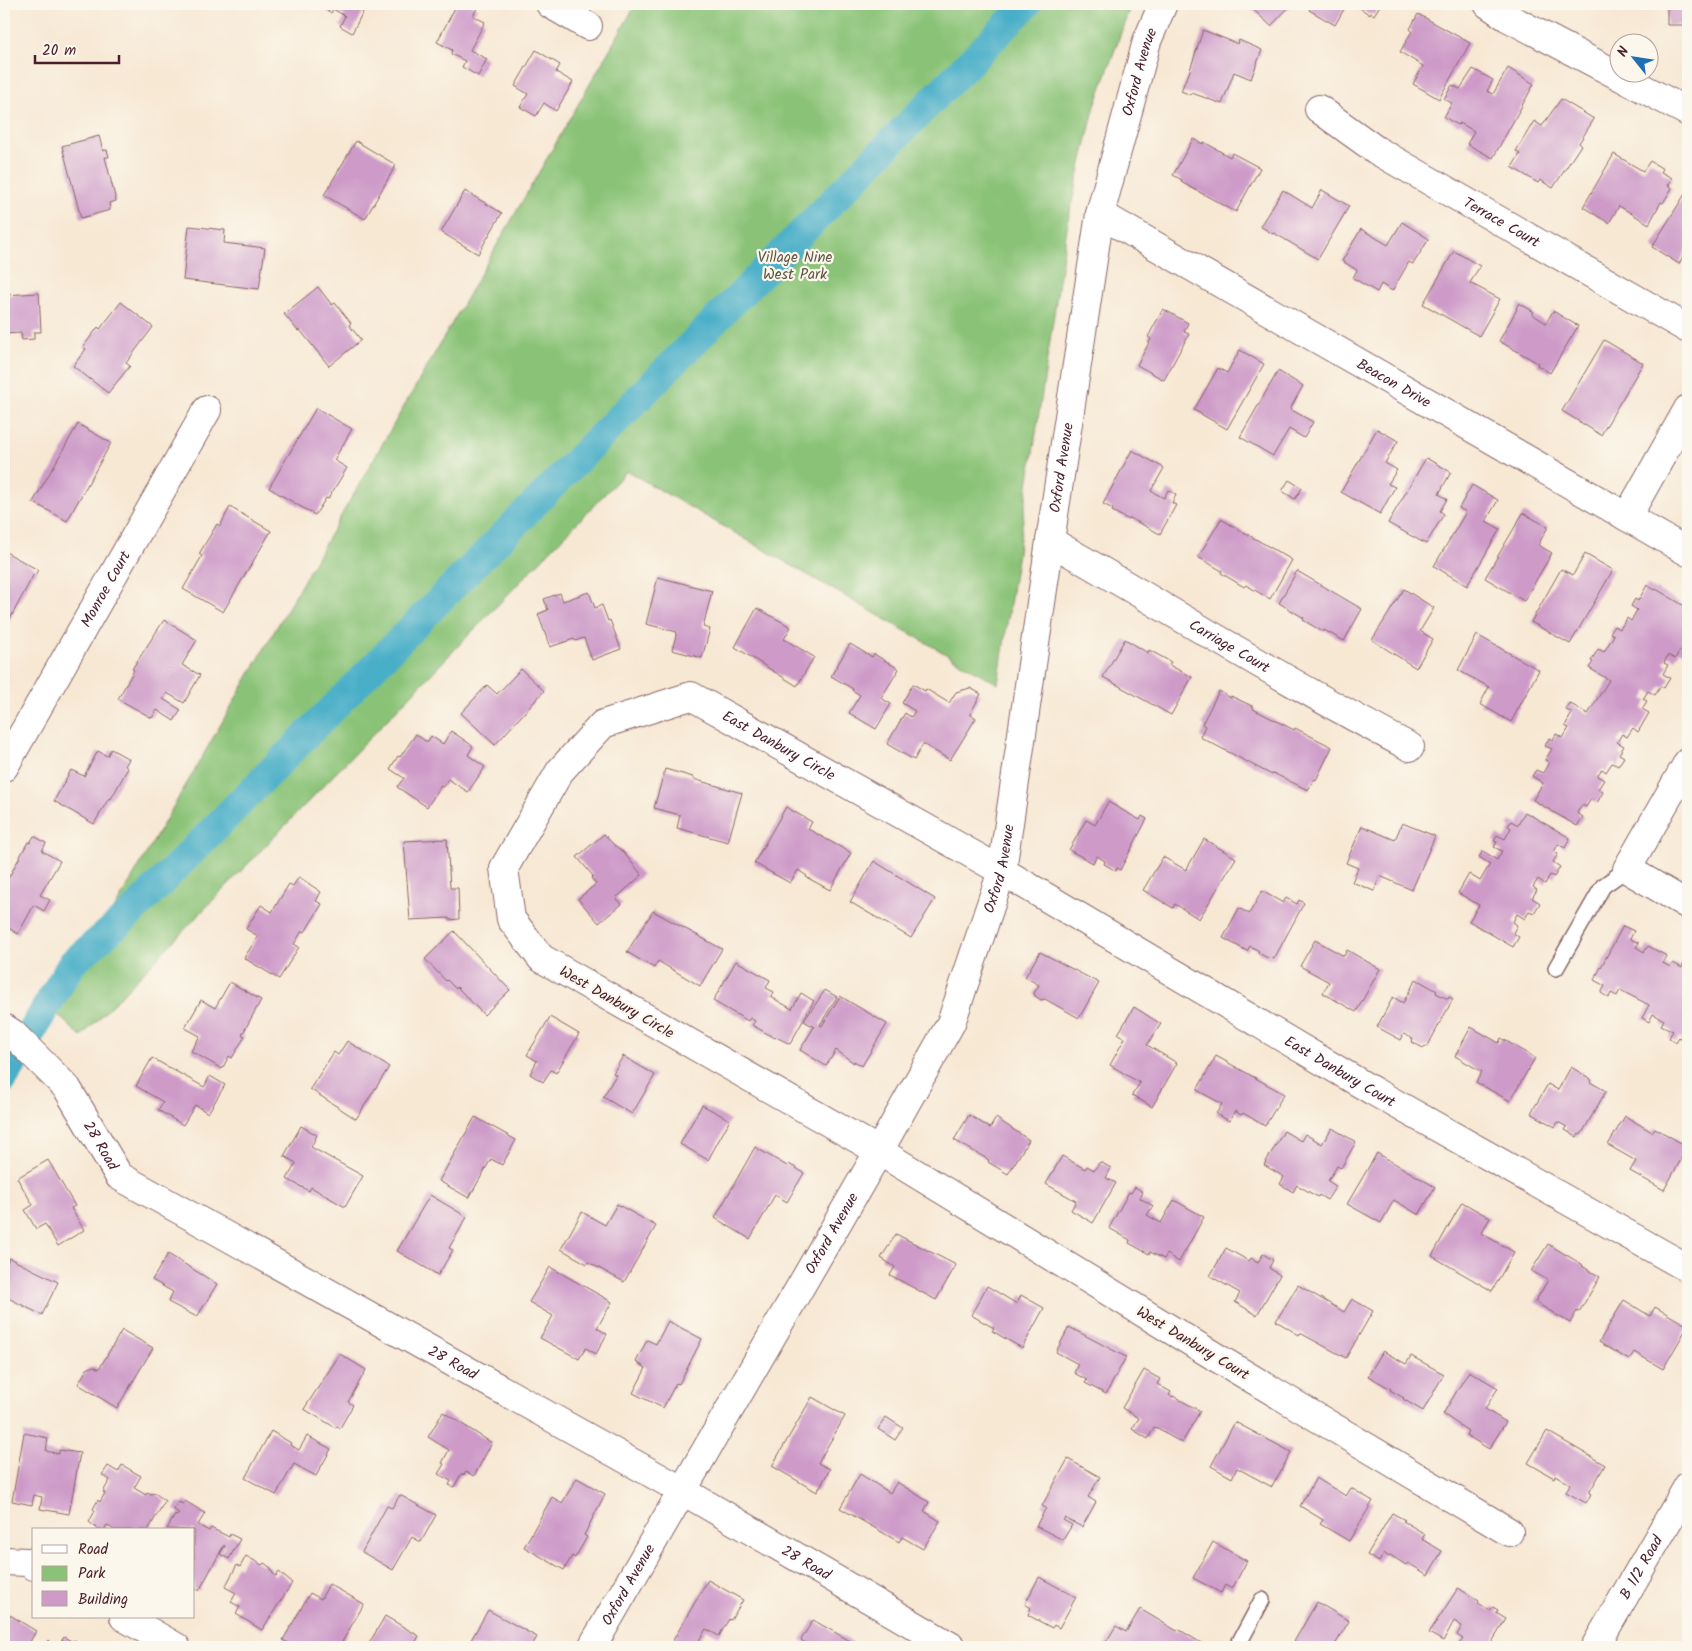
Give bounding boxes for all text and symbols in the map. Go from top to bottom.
street label: Oxford Avenue [1116,24,1164,119]
scale bar [35,32,119,64]
north arrow [1610,32,1660,82]
text: 20 m [42,39,76,63]
text: N [1612,43,1635,61]
street label: Terrace Court [1458,191,1544,255]
park label: Village Nine West Park [758,246,832,287]
street label: Beacon Drive [1352,353,1435,415]
street label: Oxford Avenue [1043,421,1081,514]
street label: Monroe Court [75,546,138,632]
street label: Carriage Court [1184,614,1274,680]
street label: East Danbury Circle [717,705,840,788]
street label: Oxford Avenue [978,823,1022,916]
street label: West Danbury Circle [555,960,679,1046]
street label: East Danbury Court [1279,1030,1400,1114]
street label: 28 Road [76,1117,124,1176]
street label: Oxford Avenue [799,1188,865,1279]
street label: West Danbury Court [1131,1301,1254,1387]
street label: 28 Road [423,1340,482,1387]
legend [32,1528,195,1618]
street label: B 1/2 Road [1614,1531,1670,1604]
text: Road [78,1538,109,1562]
street label: 28 Road [777,1539,836,1588]
street label: Oxford Avenue [596,1540,662,1630]
text: Park [78,1562,106,1586]
text: Building [78,1588,128,1612]

